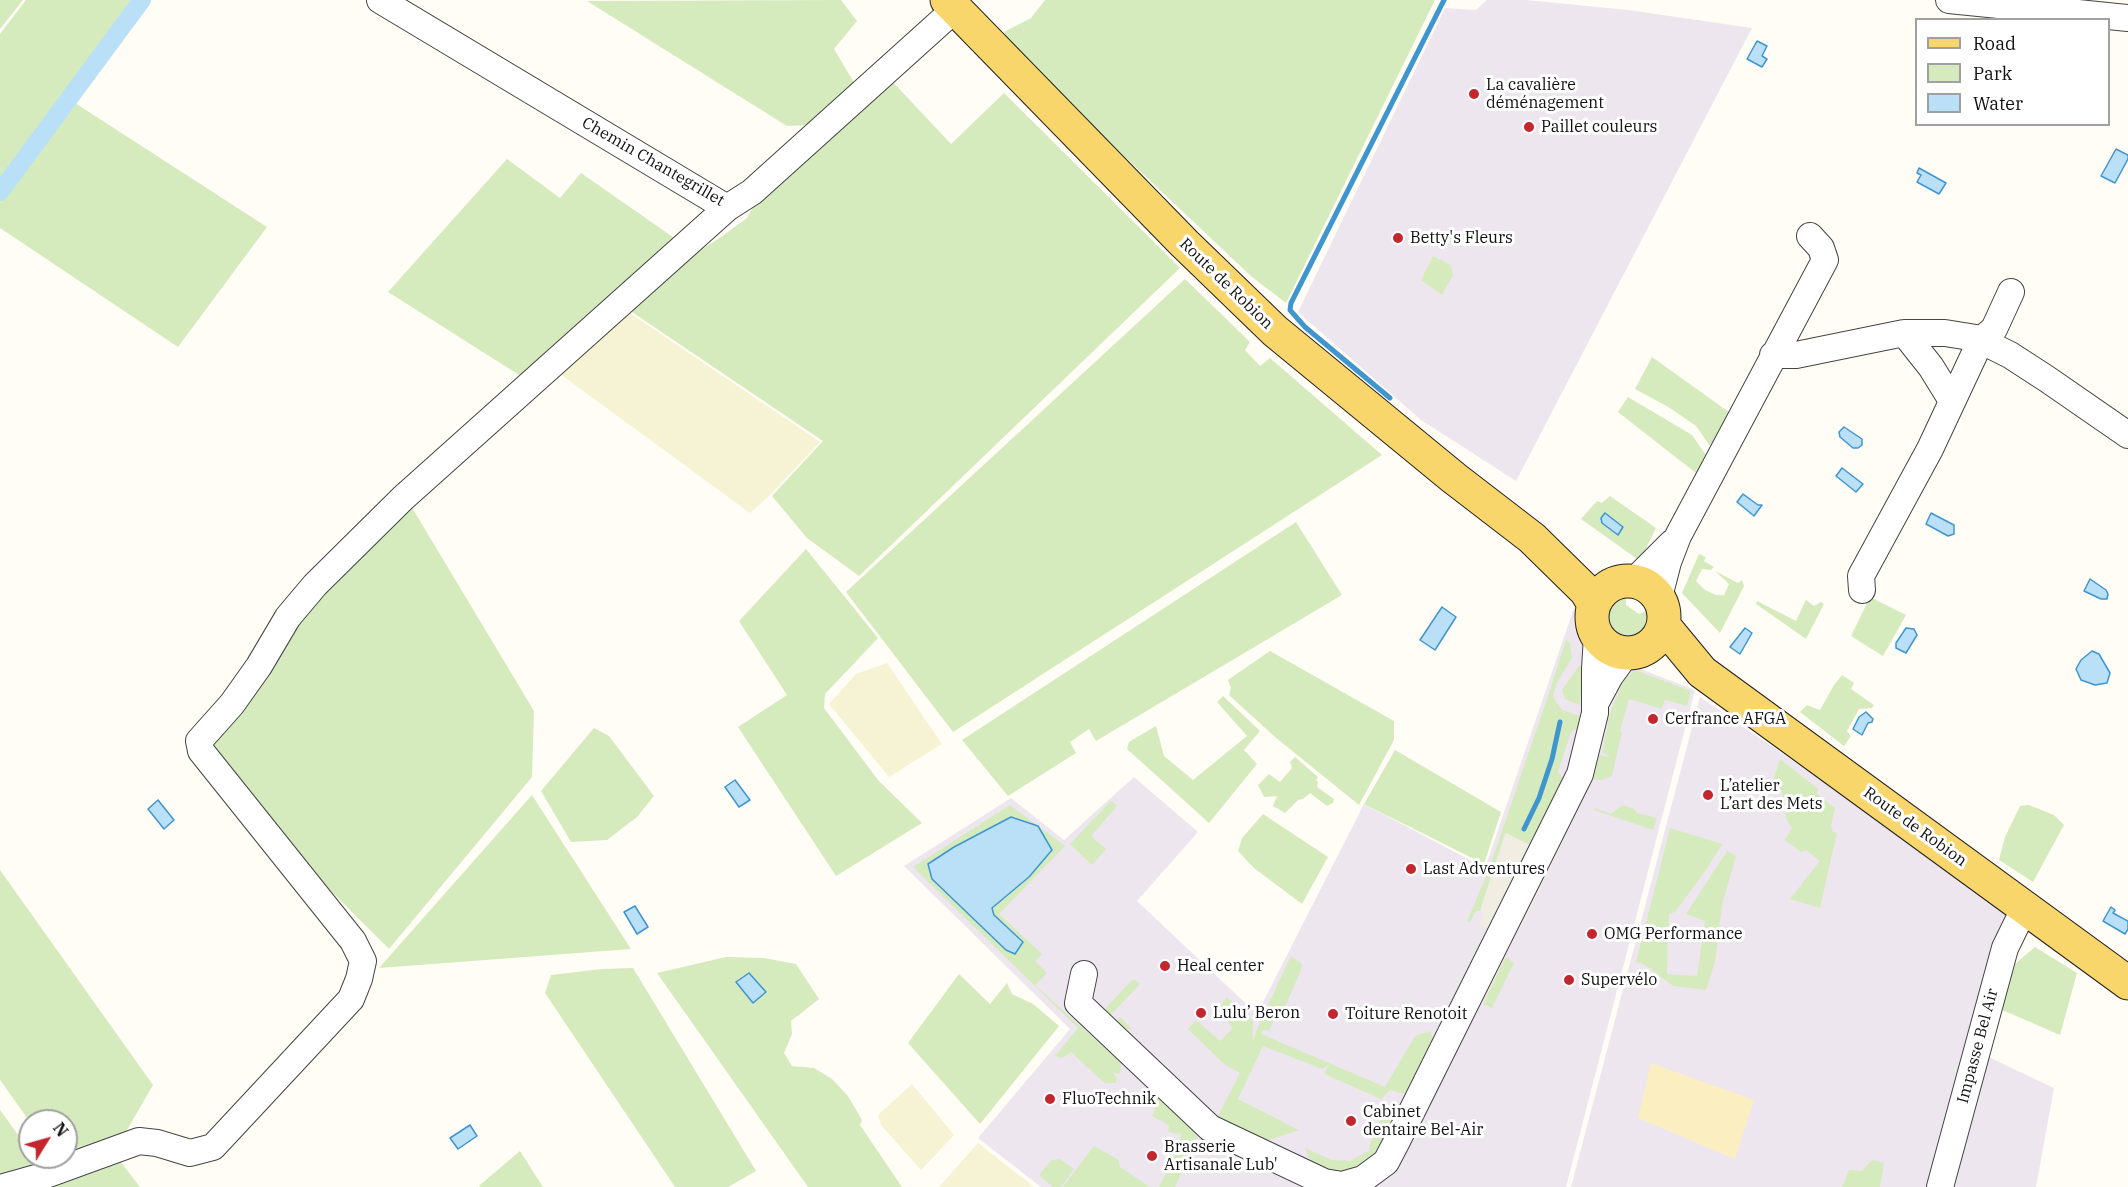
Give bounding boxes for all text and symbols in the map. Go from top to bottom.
legend [1915,18,2110,126]
text: Road [1973,32,2016,55]
text: Park [1973,62,2012,85]
place label: La cavalière déménagement [1486,75,1604,113]
marker: La cavalière déménagement [1467,87,1481,101]
text: Water [1973,92,2023,115]
street label: Chemin Chantegrillet [578,113,728,211]
place label: Paillet couleurs [1541,117,1657,137]
marker: Paillet couleurs [1522,120,1536,134]
place label: Betty's Fleurs [1410,228,1513,248]
marker: Betty's Fleurs [1391,231,1405,245]
street label: Route de Robion [1175,234,1277,334]
place label: Cerfrance AFGA [1665,709,1786,729]
marker: Cerfrance AFGA [1646,712,1660,726]
place label: L’atelier L’art des Mets [1720,776,1823,814]
street label: Route de Robion [1860,783,1970,871]
marker: L’atelier L’art des Mets [1701,788,1715,802]
place label: Last Adventures [1423,859,1545,879]
marker: Last Adventures [1404,862,1418,876]
place label: OMG Performance [1604,924,1743,944]
marker: OMG Performance [1585,927,1599,941]
place label: Heal center [1177,956,1264,976]
marker: Heal center [1158,959,1172,973]
place label: Supervélo [1581,970,1657,990]
marker: Supervélo [1562,973,1576,987]
street label: Impasse Bel Air [1953,986,2003,1106]
place label: Lulu’ Beron [1213,1003,1300,1023]
place label: Toiture Renotoit [1345,1004,1467,1024]
marker: Lulu’ Beron [1194,1006,1208,1020]
marker: Toiture Renotoit [1326,1007,1340,1021]
place label: FluoTechnik [1062,1089,1156,1109]
marker: FluoTechnik [1043,1092,1057,1106]
place label: Cabinet dentaire Bel-Air [1363,1102,1483,1140]
north arrow [18,1109,78,1169]
marker: Cabinet dentaire Bel-Air [1344,1114,1358,1128]
text: N [49,1118,73,1140]
place label: Brasserie Artisanale Lub' [1164,1137,1278,1175]
marker: Brasserie Artisanale Lub' [1145,1149,1159,1163]

